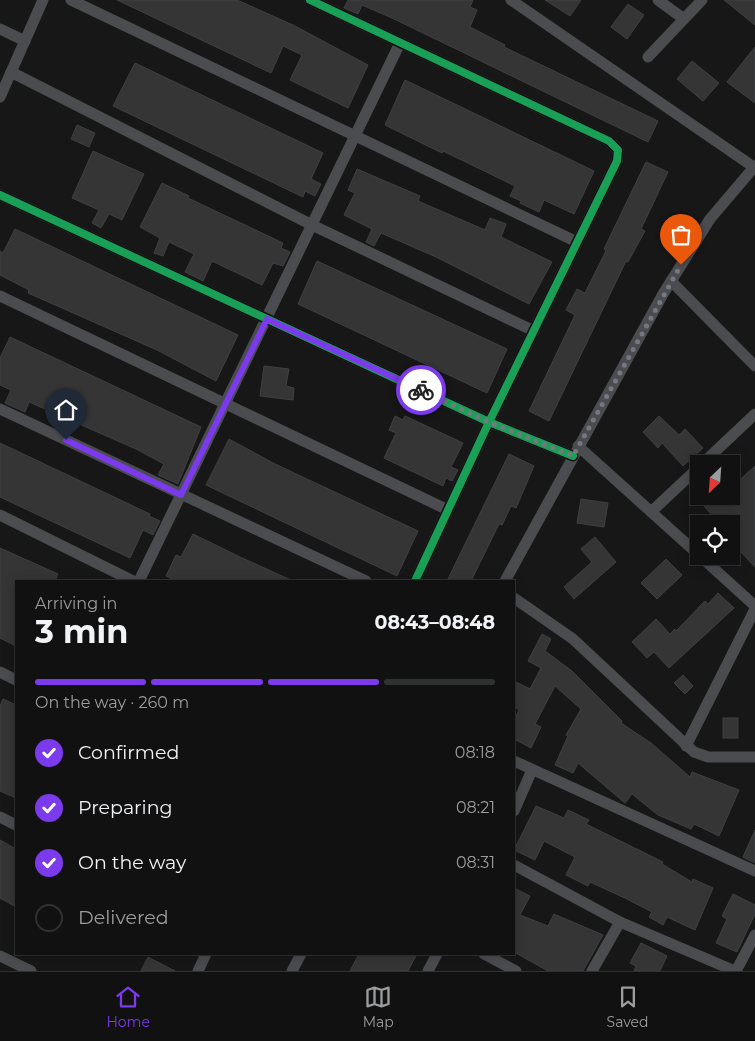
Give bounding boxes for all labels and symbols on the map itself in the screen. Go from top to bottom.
pin [660,214,702,265]
courier [396,365,446,415]
pin [45,389,87,440]
north arrow [690,455,740,505]

